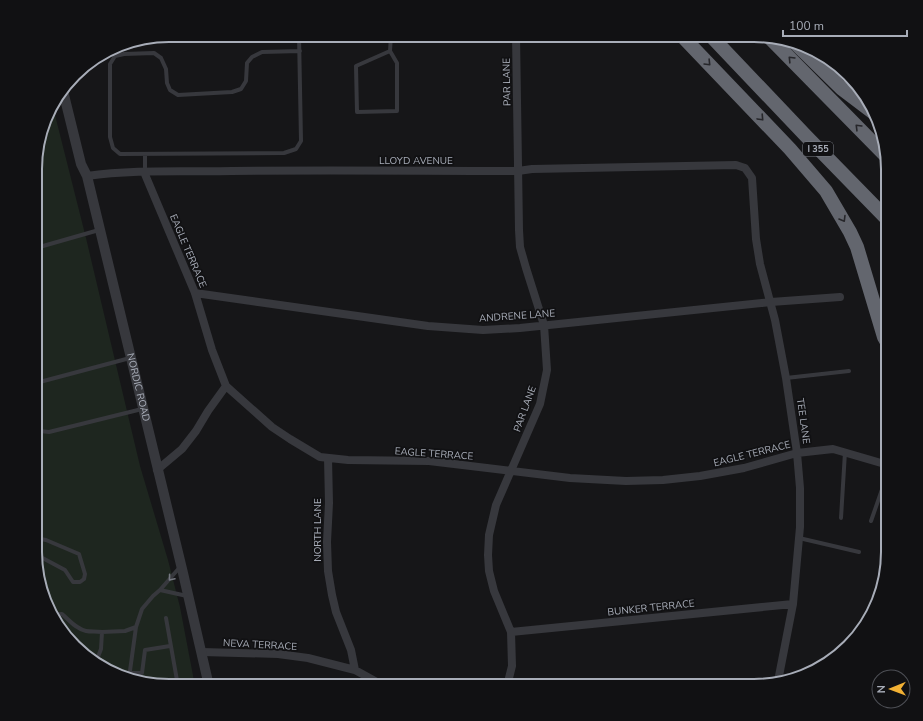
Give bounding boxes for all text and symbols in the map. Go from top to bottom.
scale bar [783,12,907,38]
text: 100 m [789,18,824,34]
one-way arrow [788,56,796,64]
street label: PAR LANE [500,58,514,106]
one-way arrow [703,58,711,66]
one-way arrow [756,113,764,121]
one-way arrow [855,124,863,132]
road number: I 355 [803,142,833,156]
street label: LLOYD AVENUE [379,154,453,168]
street label: EAGLE TERRACE [166,212,210,290]
one-way arrow [838,215,845,222]
street label: ANDRENE LANE [479,306,556,326]
street label: NORDIC ROAD [123,352,153,423]
street label: PAR LANE [510,384,540,434]
street label: TEE LANE [793,397,813,445]
street label: EAGLE TERRACE [712,438,792,470]
street label: EAGLE TERRACE [394,444,474,464]
street label: NORTH LANE [311,498,325,562]
one-way arrow [168,573,175,580]
street label: BUNKER TERRACE [607,596,695,620]
street label: NEVA TERRACE [223,636,298,654]
north arrow [871,669,911,709]
text: N [874,685,889,693]

